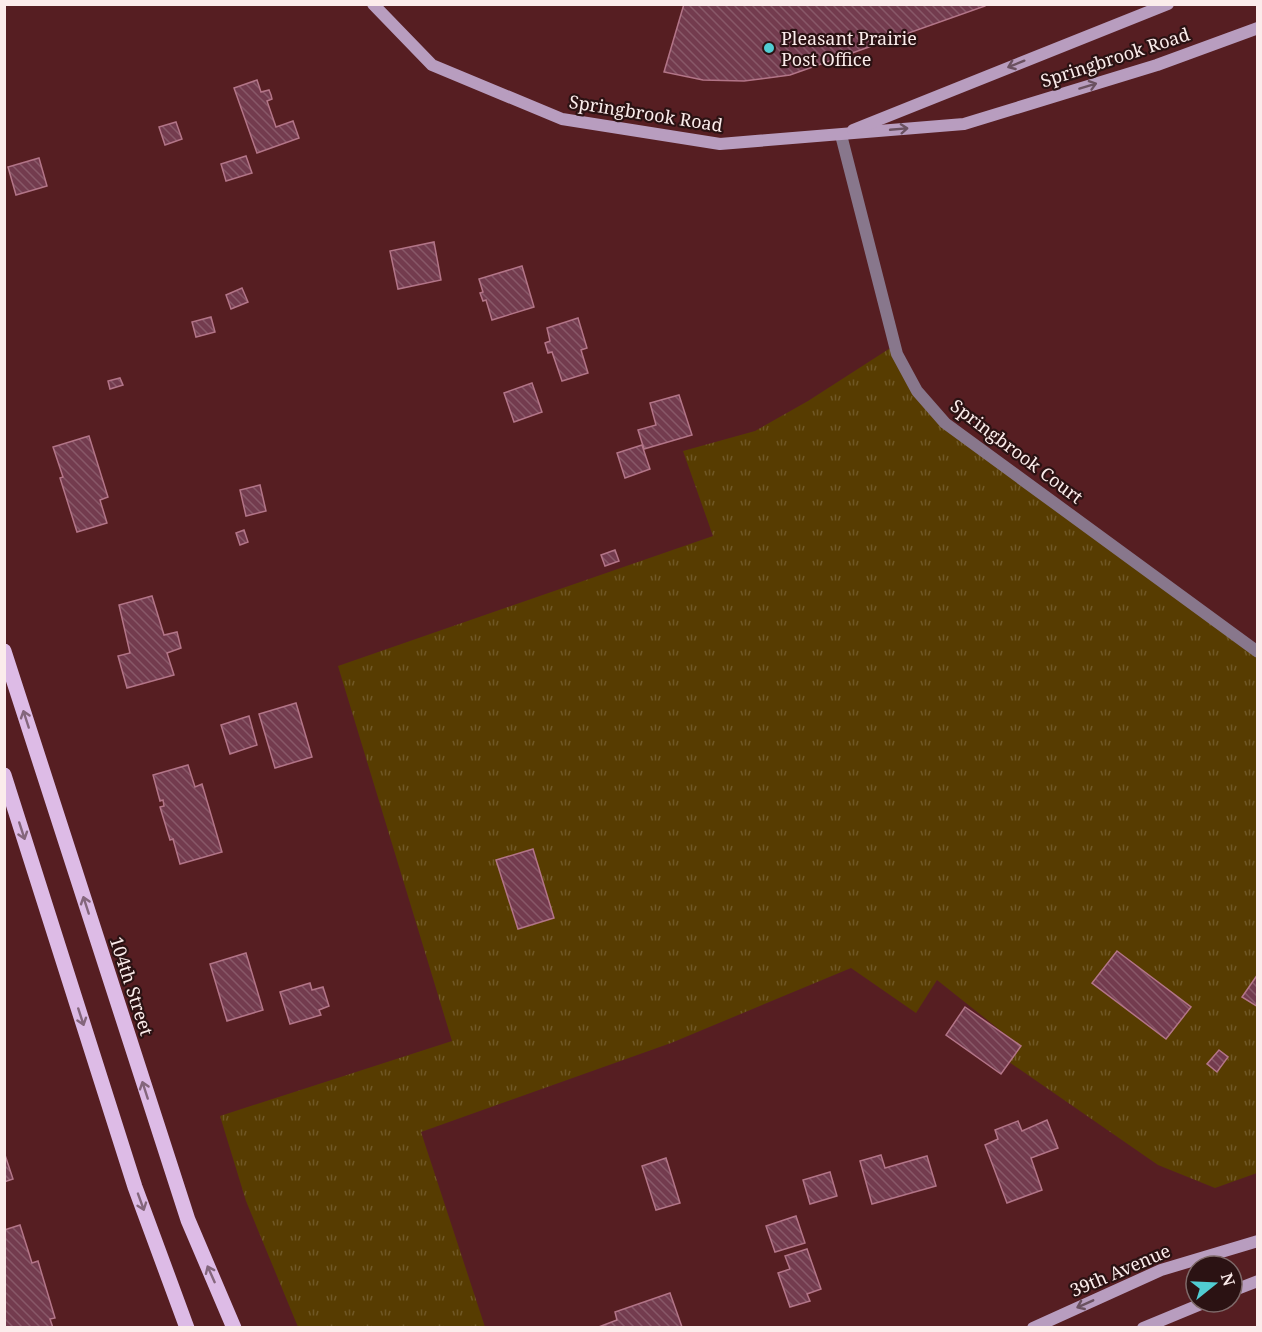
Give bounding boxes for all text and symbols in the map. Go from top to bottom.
street label: Springbrook Road [1037,22,1193,92]
place label: Pleasant Prairie Post Office [781,26,917,71]
marker: Pleasant Prairie Post Office [762,41,776,55]
one-way arrow [1007,60,1025,71]
one-way arrow [1078,80,1097,91]
street label: Springbrook Road [567,89,725,137]
one-way arrow [888,123,908,134]
street label: Springbrook Court [946,393,1088,509]
one-way arrow [20,710,31,729]
one-way arrow [17,821,28,840]
one-way arrow [79,896,90,915]
street label: 104th Street [105,933,159,1039]
one-way arrow [76,1007,87,1026]
one-way arrow [139,1081,150,1100]
one-way arrow [136,1192,147,1211]
street label: 39th Avenue [1066,1238,1174,1302]
north arrow [1184,1254,1244,1314]
one-way arrow [205,1265,216,1283]
text: N [1216,1270,1241,1289]
one-way arrow [1076,1299,1094,1311]

